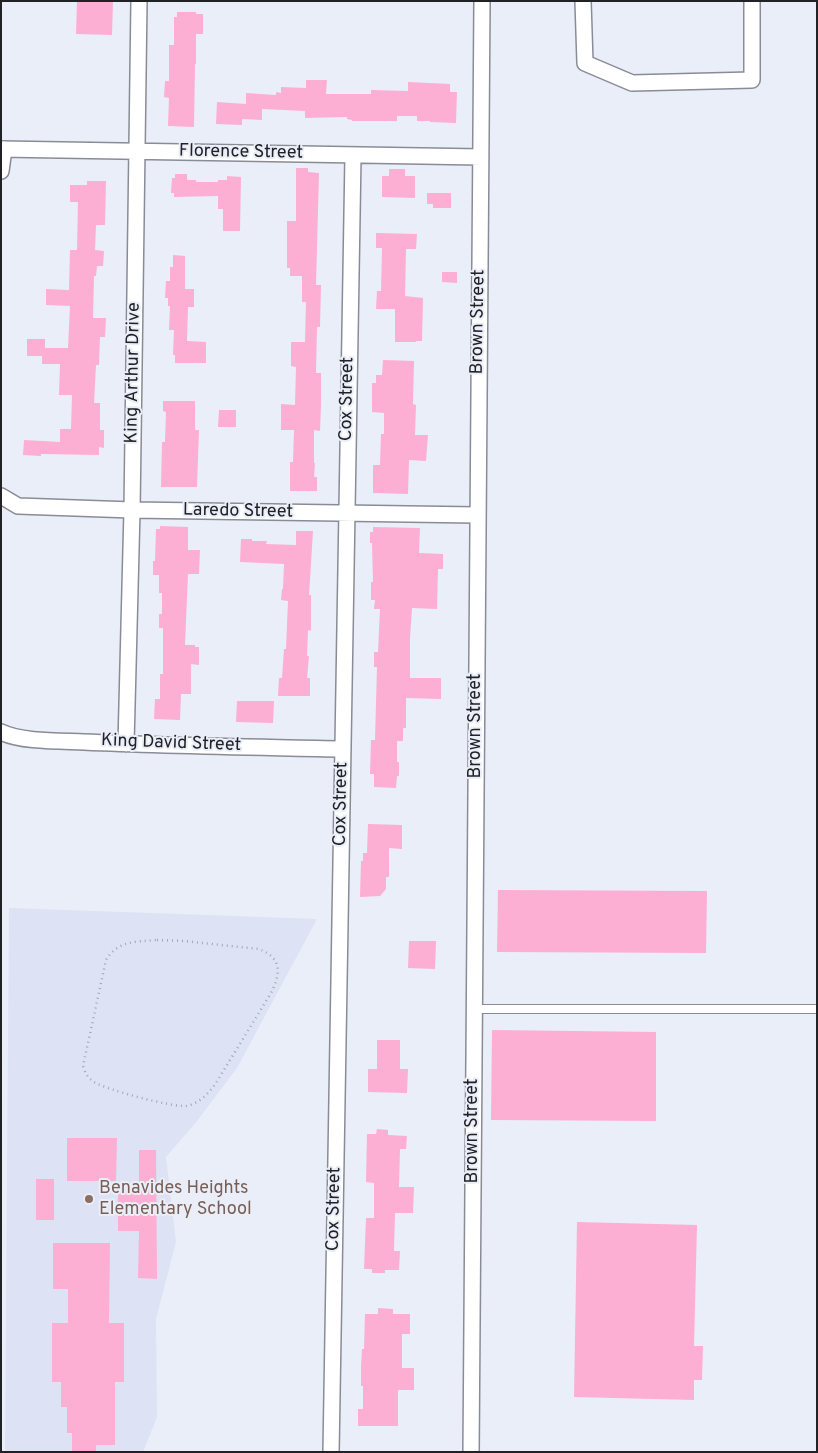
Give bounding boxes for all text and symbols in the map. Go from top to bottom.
street label: Florence Street [179,141,303,165]
street label: Brown Street [467,269,491,375]
street label: King Arthur Drive [122,302,146,444]
street label: Cox Street [336,357,360,441]
street label: Laredo Street [183,500,293,524]
street label: Brown Street [465,673,487,779]
street label: King David Street [101,731,241,757]
street label: Cox Street [330,762,354,846]
street label: Brown Street [462,1078,484,1184]
street label: Cox Street [323,1167,347,1251]
place label: Benavides Heights Elementary School [99,1178,252,1220]
marker: Benavides Heights Elementary School [83,1193,95,1205]

